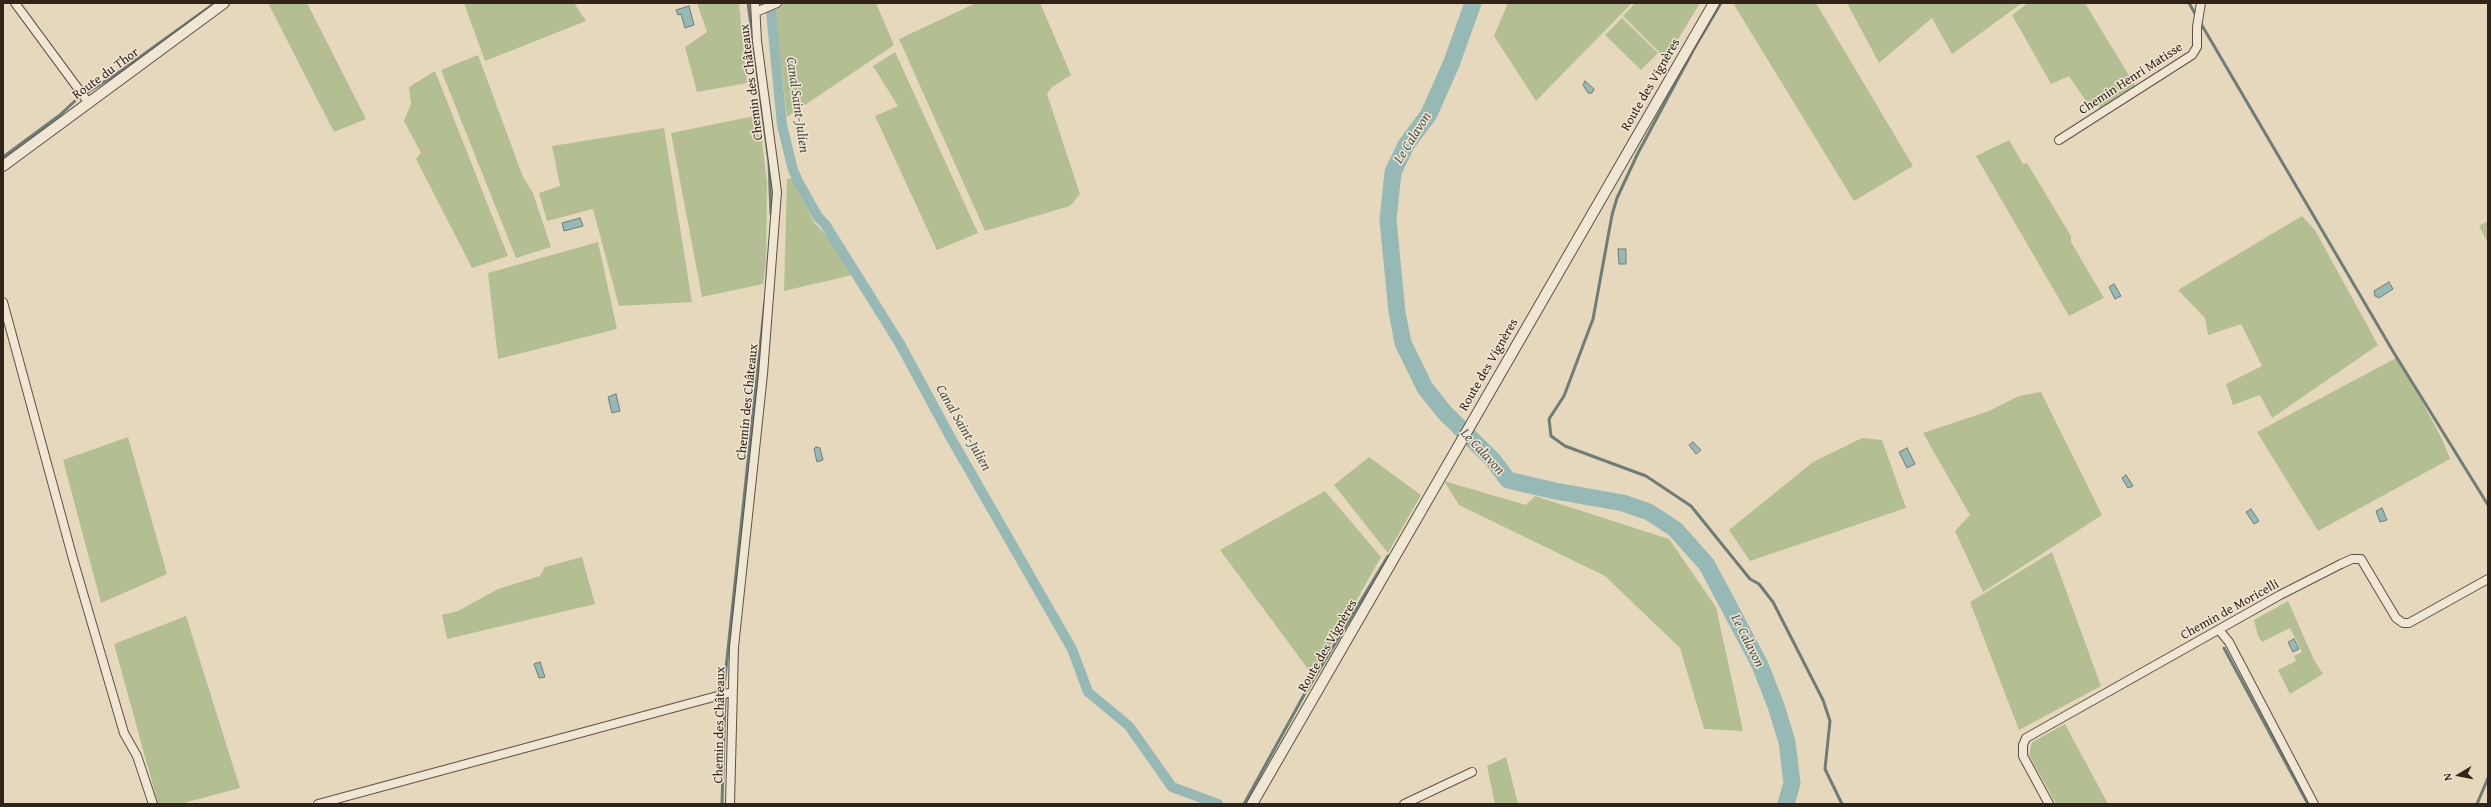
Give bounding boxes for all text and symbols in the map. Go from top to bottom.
street label: Chemin des Châteaux [737,23,767,141]
street label: Route des Vignères [1618,36,1684,134]
street label: Chemin Henri Matisse [2076,40,2186,118]
street label: Route du Thor [70,45,142,103]
water label: Canal Saint-Julien [782,56,812,154]
water label: Le Calavon [1391,109,1435,167]
street label: Route des Vignères [1456,316,1522,414]
street label: Chemin des Châteaux [734,343,762,461]
water label: Canal Saint-Julien [932,382,994,474]
water label: Le Calavon [1456,425,1508,479]
street label: Chemin de Moricelli [2178,577,2282,643]
street label: Route des Vignères [1295,597,1361,695]
water label: Le Calavon [1727,612,1767,670]
street label: Chemin des Châteaux [711,666,729,784]
north arrow [2439,755,2479,795]
text: N [2439,772,2456,782]

